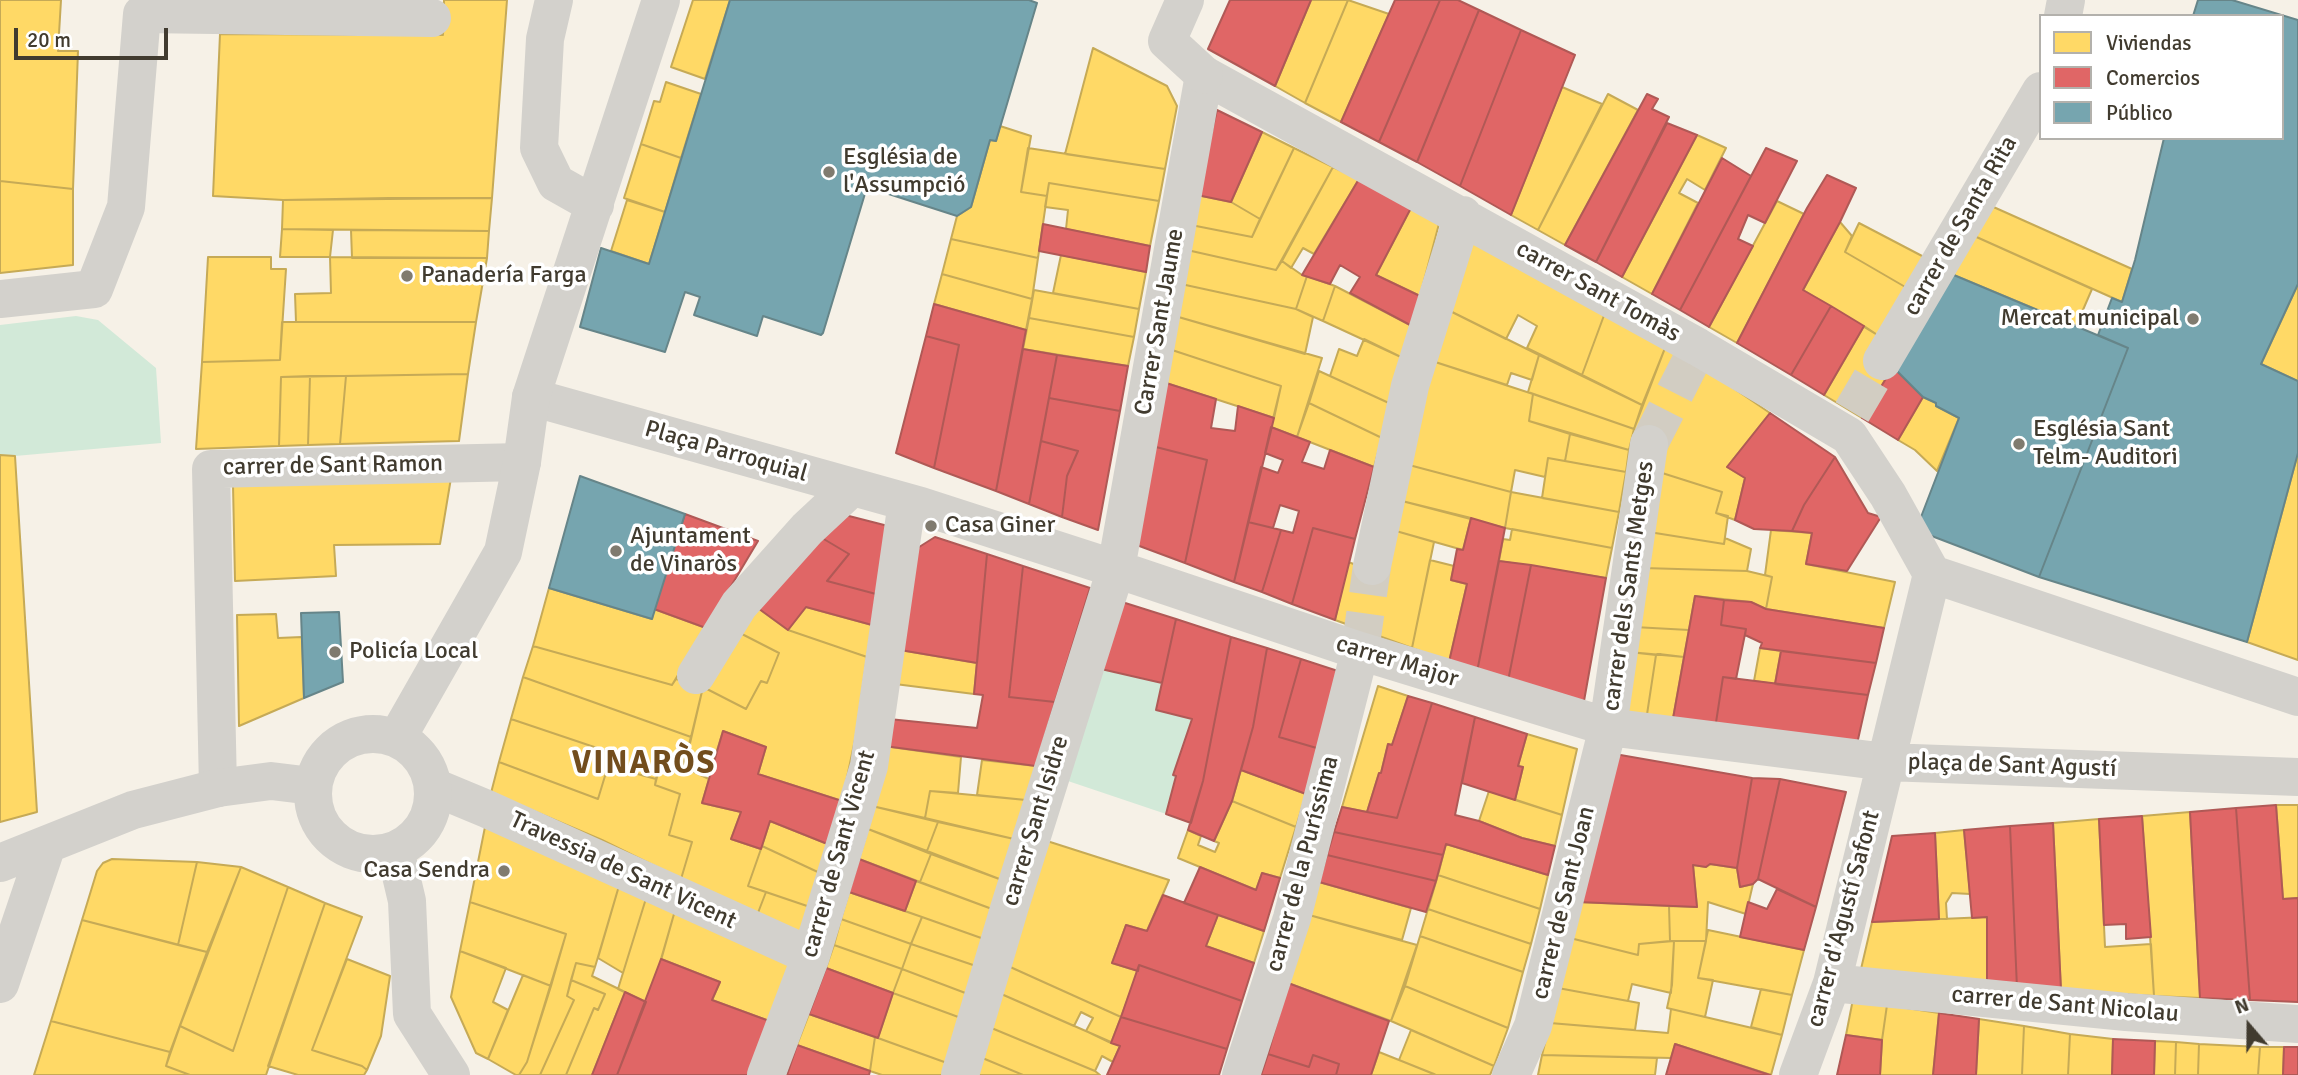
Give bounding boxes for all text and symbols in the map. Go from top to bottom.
scale bar [18,14,172,58]
legend [2039,14,2284,140]
text: 20 m [27,27,71,53]
text: Viviendas [2106,30,2191,56]
text: Comercios [2106,65,2200,91]
text: Público [2106,100,2173,126]
street label: carrer de Santa Rita [1898,131,2024,321]
place label: Església de l'Assumpció [843,144,965,200]
marker: Església de l'Assumpció [821,164,837,180]
street label: Carrer Sant Jaume [1129,227,1191,417]
street label: carrer Sant Tomàs [1511,235,1685,349]
place label: Panadería Farga [421,262,587,290]
marker: Panadería Farga [399,268,415,284]
place label: Mercat municipal [2000,305,2179,333]
marker: Mercat municipal [2185,311,2201,327]
street label: Plaça Parroquial [641,415,811,489]
place label: Església Sant Telm- Auditori [2033,416,2178,472]
marker: Església Sant Telm- Auditori [2011,436,2027,452]
street label: carrer de Sant Ramon [223,450,443,482]
street label: carrer dels Sants Metges [1597,459,1661,713]
place label: Casa Giner [945,512,1055,540]
marker: Casa Giner [923,518,939,534]
place label: Ajuntament de Vinaròs [630,523,751,579]
marker: Ajuntament de Vinaròs [608,543,624,559]
street label: carrer Major [1332,630,1462,694]
place label: Policía Local [349,638,478,666]
marker: Policía Local [327,644,343,660]
street label: carrer Sant Isidre [996,732,1076,910]
district label: VINARÒS [573,746,715,784]
street label: carrer de Sant Vicent [796,747,882,961]
street label: plaça de Sant Agustí [1907,748,2117,784]
street label: carrer de la Puríssima [1260,753,1346,975]
street label: carrer de Sant Joan [1526,804,1602,1002]
street label: Travessia de Sant Vicent [505,806,741,936]
street label: carrer d'Agustí Safont [1801,808,1887,1030]
place label: Casa Sendra [364,857,490,885]
marker: Casa Sendra [496,863,512,879]
street label: carrer de Sant Nicolau [1950,981,2180,1029]
north arrow [2214,991,2284,1061]
text: N [2232,993,2252,1020]

